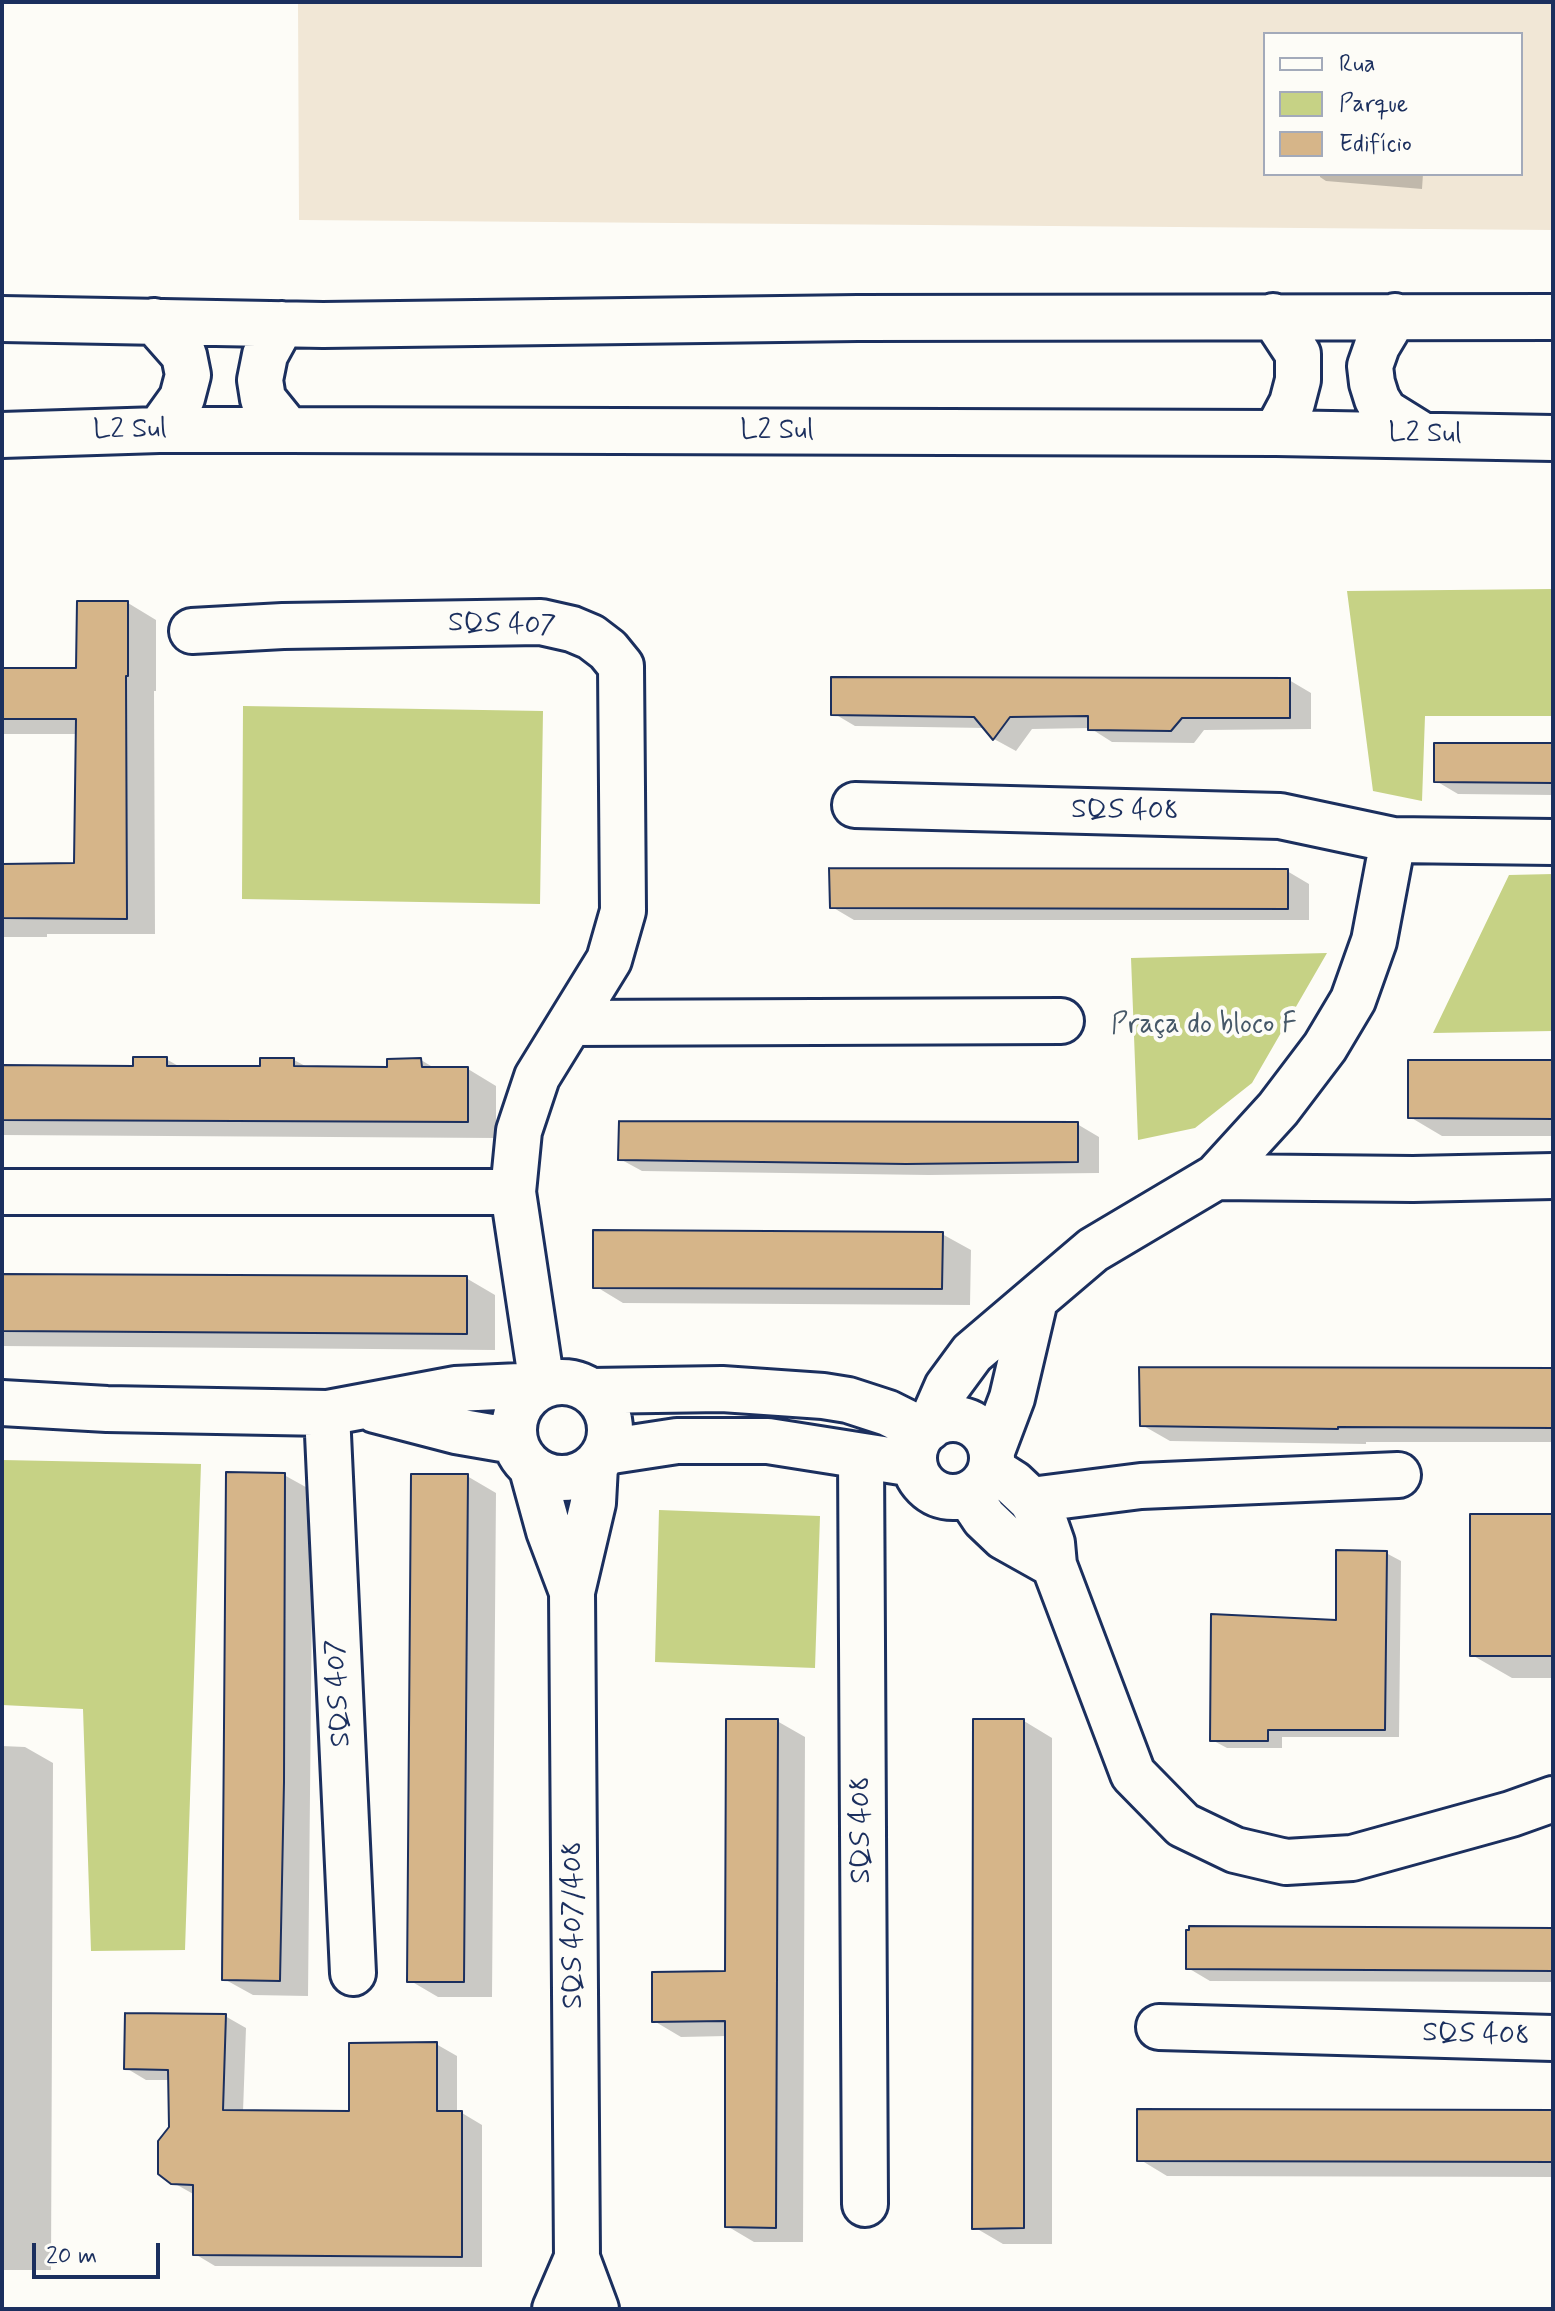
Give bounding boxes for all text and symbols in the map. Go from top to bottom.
legend [1263,32,1523,176]
text: Rua [1339,49,1376,80]
text: Parque [1339,89,1408,120]
text: Edifício [1339,129,1412,160]
street label: L2 Sul [93,414,167,448]
street label: L2 Sul [740,415,814,449]
street label: L2 Sul [1388,418,1462,452]
street label: SQS 407 [447,607,557,645]
street label: SQS 408 [1071,794,1179,830]
park label: Praça do bloco F [1111,1009,1297,1043]
street label: SQS 407 [320,1638,360,1748]
street label: SQS 408 [846,1776,880,1884]
street label: SQS 407/408 [558,1841,592,2009]
street label: SQS 408 [1422,2017,1530,2055]
scale bar [36,2227,164,2277]
text: 20 m [46,2241,97,2272]

